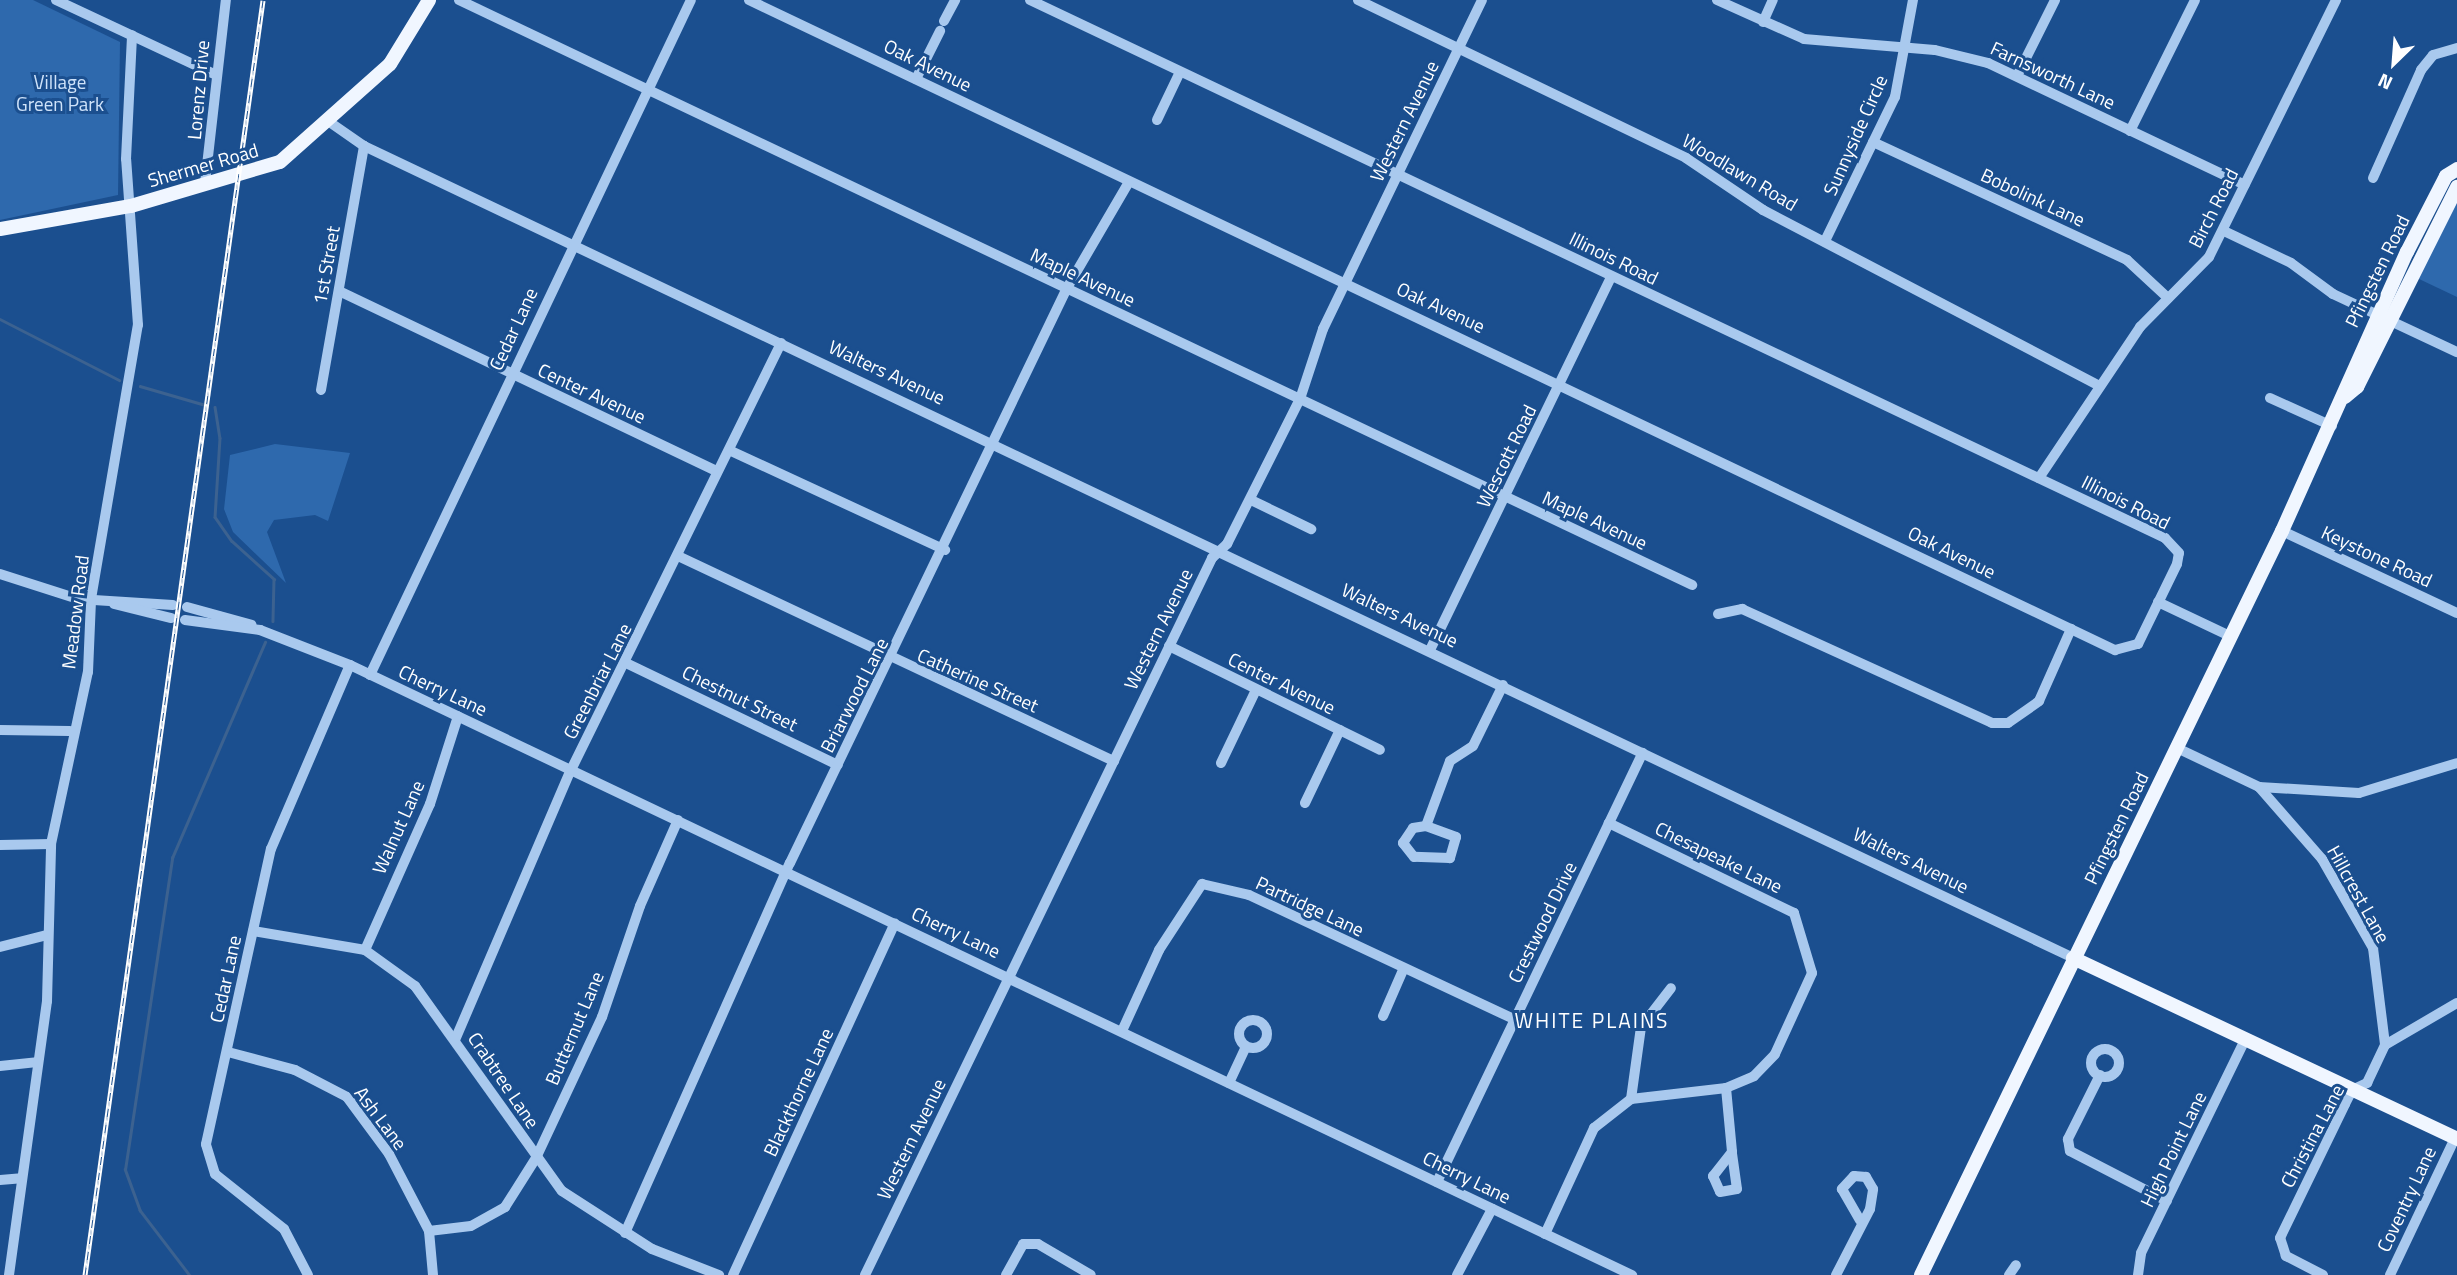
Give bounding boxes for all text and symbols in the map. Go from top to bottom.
north arrow [2359,28,2429,98]
street label: Oak Avenue [880,34,976,96]
street label: Farnsworth Lane [1987,36,2119,114]
street label: Lorenz Drive [182,39,214,141]
street label: Western Avenue [1365,57,1443,185]
text: N [2373,67,2397,98]
park label: Village Green Park [16,71,104,115]
street label: Sunnyside Circle [1818,71,1892,199]
street label: Woodlawn Road [1678,129,1802,215]
street label: Shermer Road [145,138,261,192]
street label: Bobolink Lane [1977,163,2089,231]
street label: Birch Road [2183,164,2243,252]
street label: Pfingsten Road [2340,211,2414,331]
street label: 1st Street [308,224,344,306]
street label: Illinois Road [1566,227,1662,289]
street label: Maple Avenue [1027,243,1139,311]
street label: Oak Avenue [1393,277,1489,337]
street label: Cedar Lane [484,284,542,374]
street label: Walters Avenue [825,335,949,409]
street label: Center Avenue [534,358,650,428]
street label: Wescott Road [1471,401,1541,511]
street label: Illinois Road [2078,470,2174,534]
street label: Maple Avenue [1539,486,1651,554]
street label: Keystone Road [2318,520,2436,592]
street label: Oak Avenue [1904,521,2000,583]
street label: Meadow Road [57,554,93,670]
street label: Western Avenue [1119,565,1197,693]
street label: Walters Avenue [1338,578,1462,652]
street label: Greenbriar Lane [558,619,636,743]
street label: Briarwood Lane [815,634,893,756]
street label: Catherine Street [914,643,1042,717]
street label: Center Avenue [1225,647,1339,719]
street label: Cherry Lane [395,660,491,720]
street label: Chestnut Street [678,660,802,736]
street label: Pfingsten Road [2079,768,2153,888]
street label: Walnut Lane [367,777,429,877]
street label: Chesapeake Lane [1652,816,1786,898]
street label: Walters Avenue [1849,822,1973,898]
street label: Hillcrest Lane [2323,841,2395,947]
street label: Crestwood Drive [1503,858,1581,986]
street label: Partridge Lane [1252,871,1368,941]
street label: Cherry Lane [908,902,1004,962]
street label: Cedar Lane [205,933,245,1025]
street label: Butternut Lane [540,968,608,1088]
district label: WHITE PLAINS [1516,1007,1668,1033]
street label: Blackthorne Lane [758,1024,838,1160]
street label: Crabtree Lane [463,1028,545,1132]
street label: Western Avenue [872,1075,950,1203]
street label: Christina Lane [2275,1081,2349,1191]
street label: Ash Lane [350,1082,412,1154]
street label: High Point Lane [2135,1087,2211,1211]
street label: Coventry Lane [2372,1143,2440,1255]
street label: Cherry Lane [1419,1146,1515,1208]

